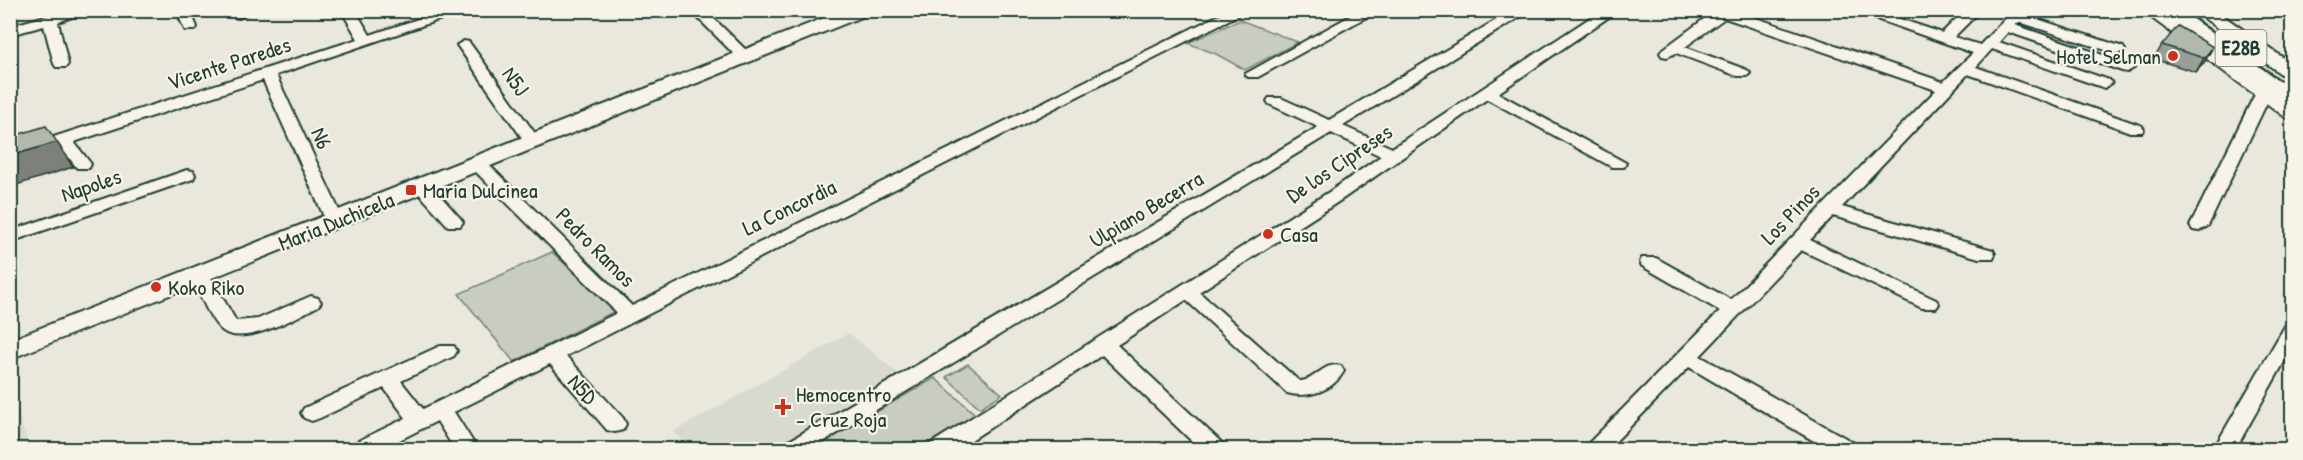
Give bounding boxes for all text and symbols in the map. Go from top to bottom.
street label: Vicente Paredes [163,29,295,97]
road number: E28B [2216,30,2266,66]
place label: Hotel Selman [2056,41,2161,71]
marker: Hotel Selman [2166,49,2180,63]
street label: N5J [495,60,537,102]
street label: De los Cipreses [1280,116,1398,210]
street label: N6 [304,122,340,154]
street label: Napoles [57,161,125,209]
street label: Ulpiano Becerra [1084,163,1209,255]
street label: La Concordia [737,171,841,243]
place label: Maria Dulcinea [423,175,538,205]
street label: Los Pinos [1754,177,1826,251]
marker: Maria Dulcinea [404,183,418,197]
street label: Maria Duchicela [274,184,399,258]
street label: Pedro Ramos [550,201,642,293]
place label: Casa [1280,219,1318,249]
marker: Casa [1261,227,1275,241]
place label: Koko Riko [168,272,244,302]
marker: Koko Riko [149,280,163,294]
street label: N5D [561,367,605,411]
place label: Hemocentro - Cruz Roja [796,379,891,434]
marker: Hemocentro - Cruz Roja [774,398,792,416]

